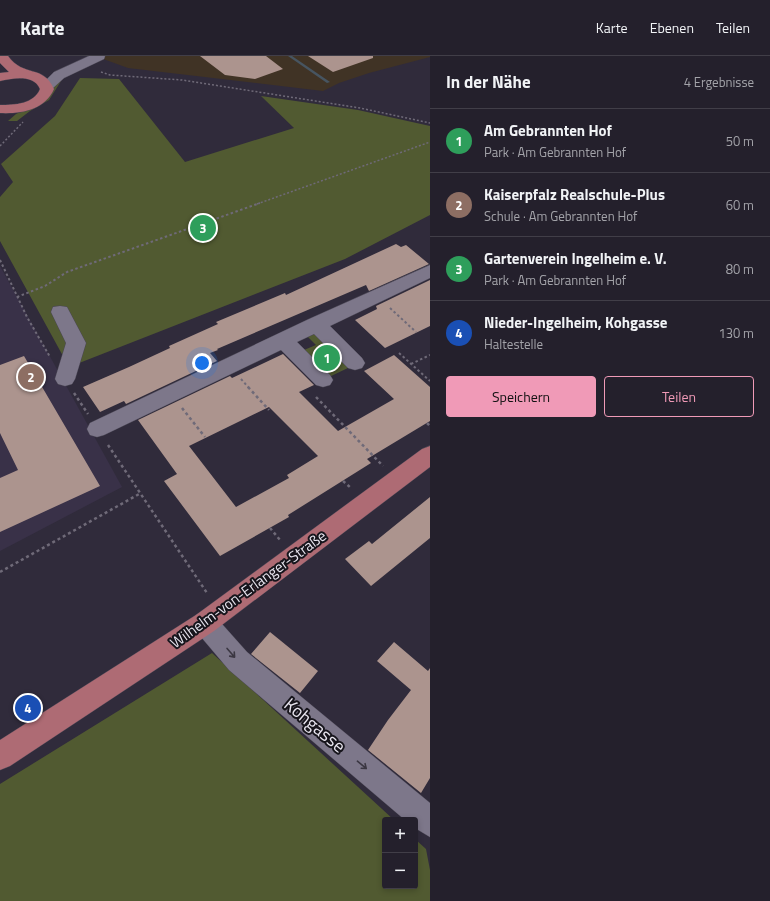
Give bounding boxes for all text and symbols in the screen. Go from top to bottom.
text: Karte [20,13,65,42]
text: Karte [596,17,628,38]
text: Ebenen [650,17,694,38]
text: Teilen [716,17,750,38]
text: In der Nähe [446,69,531,95]
text: 4 Ergebnisse [684,72,754,92]
text: Am Gebrannten Hof [484,119,612,142]
text: 1 [455,131,463,151]
text: 50 m [726,131,754,151]
text: Park · Am Gebrannten Hof [484,142,626,162]
text: Kaiserpfalz Realschule-Plus [484,183,665,206]
text: 2 [455,195,463,215]
text: 60 m [726,195,754,215]
text: Schule · Am Gebrannten Hof [484,206,637,226]
pin: 3 [190,213,216,243]
text: Gartenverein Ingelheim e. V. [484,247,667,270]
text: 3 [455,259,463,279]
text: 80 m [726,259,754,279]
text: Park · Am Gebrannten Hof [484,270,626,290]
text: Nieder-Ingelheim, Kohgasse [484,311,667,334]
text: 4 [455,323,463,343]
text: 130 m [718,323,754,343]
text: Haltestelle [484,334,543,354]
pin: 1 [314,343,340,373]
your location [192,353,212,373]
pin: 2 [18,362,44,392]
button: Speichern [446,376,596,417]
button: Teilen [604,376,754,417]
street label: Wilhelm-von-Erlanger-Straße [165,524,331,654]
one-way arrow [226,648,236,658]
street label: Kohgasse [278,691,352,759]
pin: 4 [15,693,41,723]
one-way arrow [356,760,367,769]
map controls [382,817,418,889]
button: + [382,817,418,853]
button: − [382,853,418,889]

